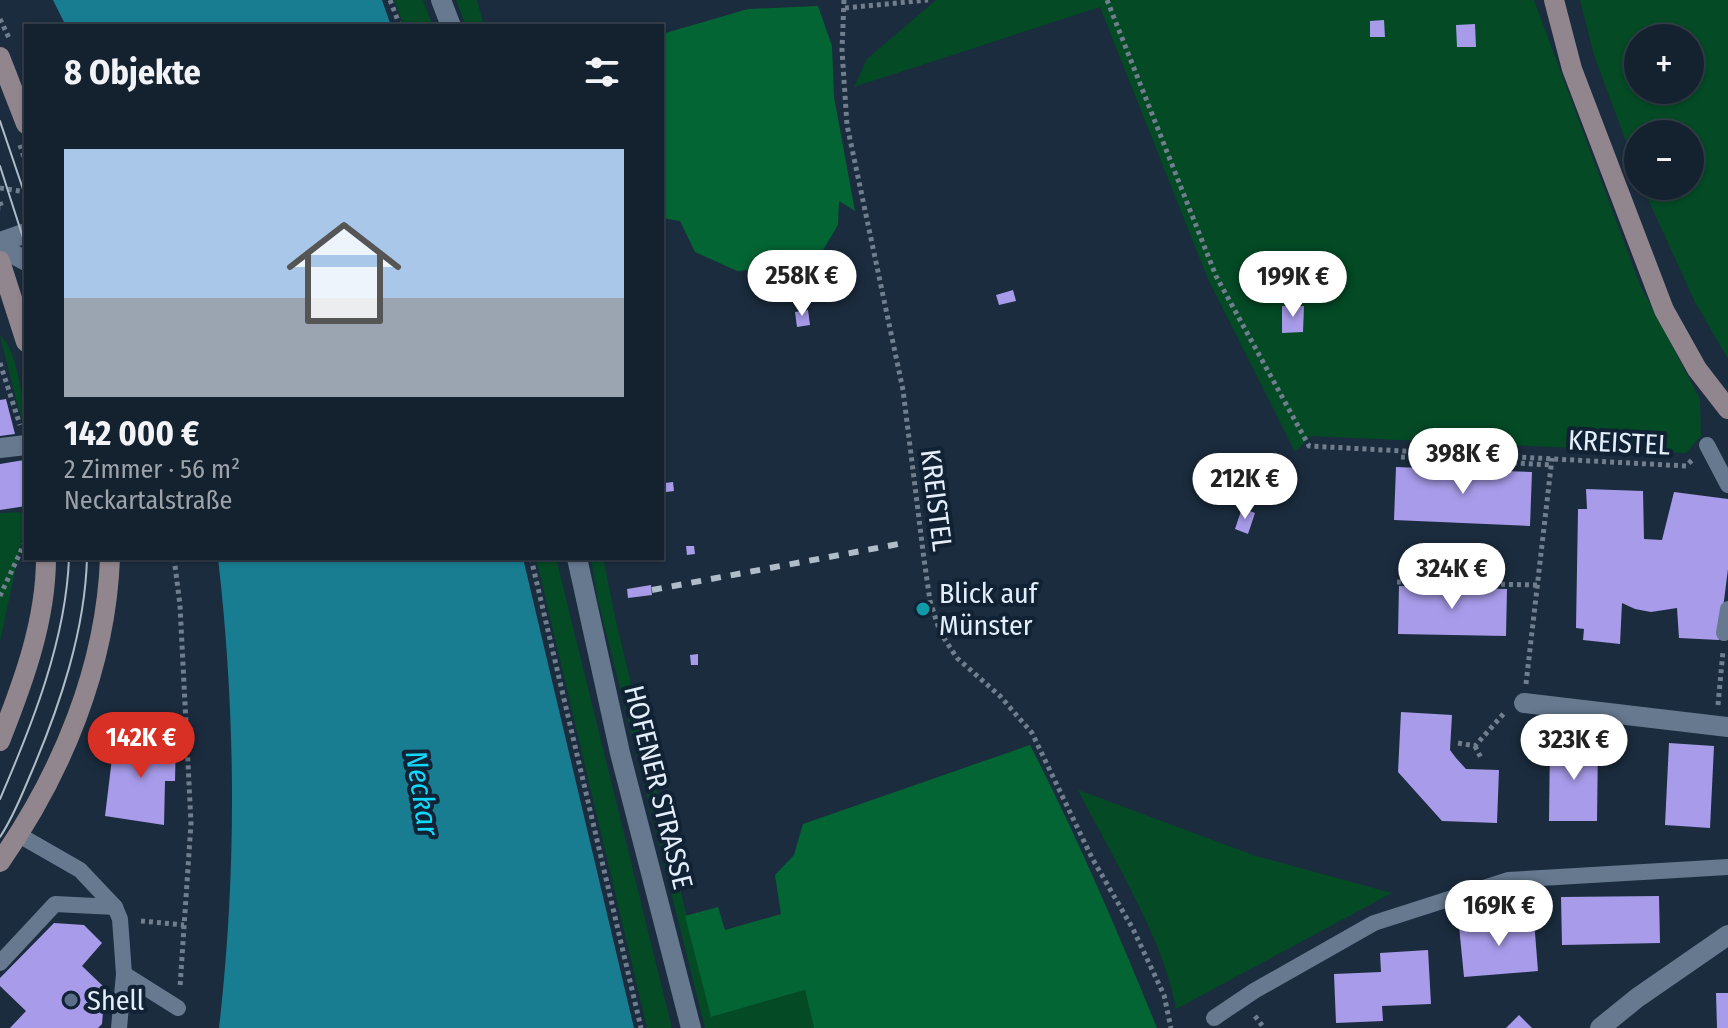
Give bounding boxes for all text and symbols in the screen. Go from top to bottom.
map controls [1624,24,1704,200]
button: + [1624,24,1704,104]
icon: filters [580,50,624,94]
text: 8 Objekte [64,52,201,93]
button: − [1624,120,1704,200]
icon: home [272,201,416,345]
pin: 258K € [737,250,867,318]
pin: 199K € [1228,251,1358,319]
text: 258K € [766,260,838,291]
text: 199K € [1257,261,1329,292]
text: 142 000 € [64,413,199,454]
street label: KREISTEL [1567,423,1672,462]
pin: 398K € [1398,428,1528,496]
text: 398K € [1426,438,1500,469]
street label: KREISTEL [914,447,959,553]
pin: 212K € [1180,453,1310,521]
text: 2 Zimmer · 56 m² [64,454,240,485]
text: 212K € [1210,463,1280,494]
text: Neckartalstraße [64,485,232,516]
pin: 324K € [1387,543,1517,611]
text: 324K € [1416,553,1488,584]
place label: Blick auf Münster [939,577,1040,642]
marker: Blick auf Münster [914,600,932,618]
street label: HOFENER STRASSE [617,682,700,892]
pin: 142K € [76,712,206,780]
pin: 323K € [1509,714,1639,782]
text: 142K € [106,722,176,753]
text: 323K € [1539,724,1609,755]
water label: Neckar [398,748,447,840]
pin: 169K € [1434,880,1564,948]
text: 169K € [1463,890,1535,921]
place label: Shell [87,984,144,1017]
marker: Shell [62,991,80,1009]

